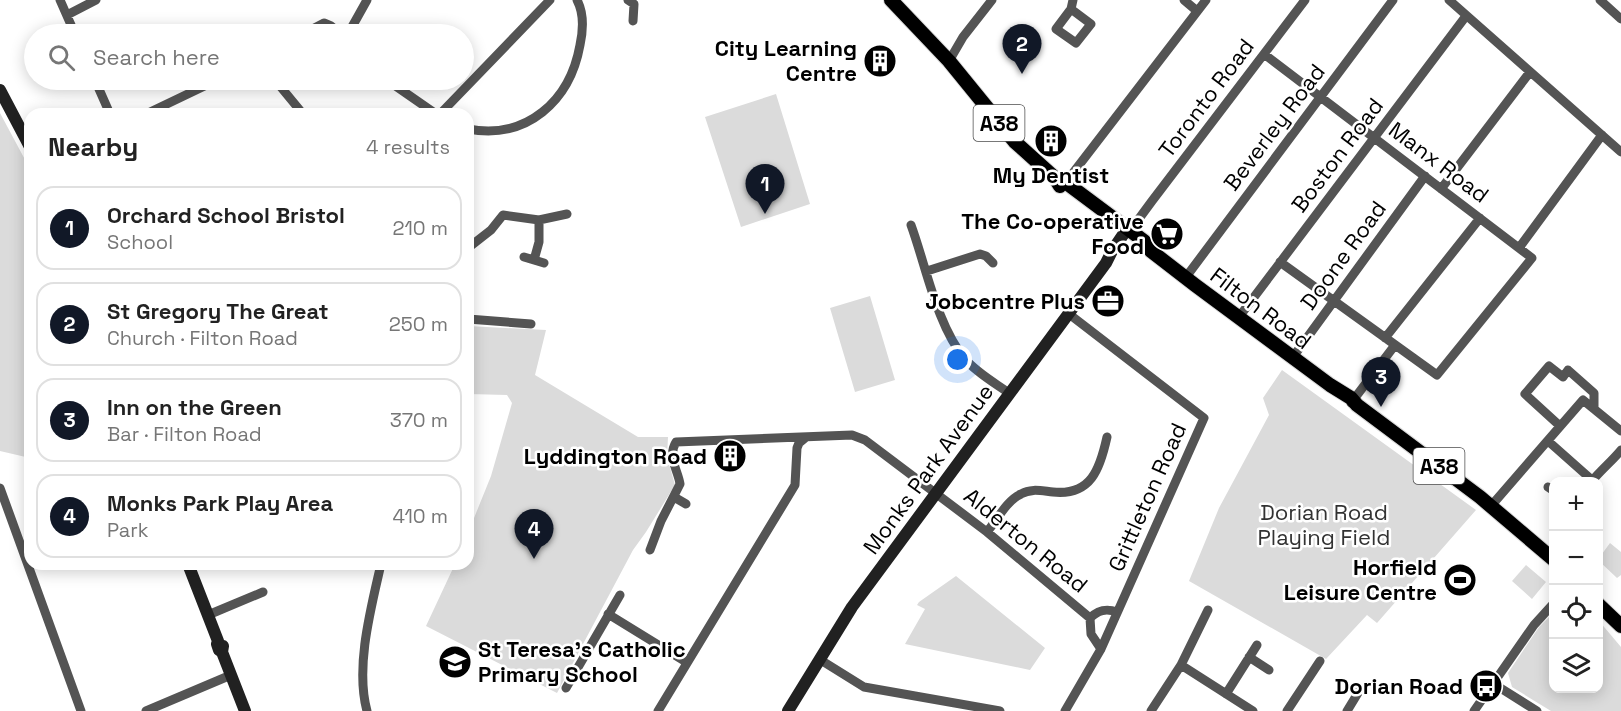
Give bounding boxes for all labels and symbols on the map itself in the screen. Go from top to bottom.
pin: 2 [1002,25,1042,74]
street label: Toronto Road [1152,33,1260,163]
place label: City Learning Centre [715,34,857,87]
building icon: City Learning Centre [862,43,898,79]
street label: Beverley Road [1217,58,1331,196]
street label: Boston Road [1285,92,1389,218]
road number: A38 [974,105,1024,141]
street label: Manx Road [1384,115,1494,209]
building icon: My Dentist [1033,123,1069,159]
place label: My Dentist [993,161,1109,189]
pin: 1 [746,164,784,214]
street label: Doone Road [1294,195,1392,315]
place label: The Co-operative Food [961,207,1144,260]
supermarket icon: The Co-operative Food [1149,216,1185,252]
street label: Filton Road [1205,261,1317,355]
office icon: Jobcentre Plus [1090,283,1126,319]
place label: Jobcentre Plus [925,287,1085,315]
your location [943,345,972,374]
pin: 3 [1362,358,1400,407]
street label: Monks Park Avenue [857,378,999,560]
street label: Grittleton Road [1102,418,1192,576]
building icon: Lyddington Road [712,438,748,474]
place label: Lyddington Road [524,442,707,470]
road number: A38 [1414,448,1464,484]
street label: Alderton Road [958,482,1094,598]
park label: Dorian Road Playing Field [1258,498,1390,551]
pin: 4 [514,510,554,559]
place label: Horfield Leisure Centre [1284,553,1437,606]
sports icon: Horfield Leisure Centre [1442,562,1478,598]
place label: St Teresa's Catholic Primary School [478,635,686,688]
school or university icon: St Teresa's Catholic Primary School [437,644,473,680]
bus stop icon: Dorian Road [1468,668,1504,704]
place label: Dorian Road [1335,672,1463,700]

